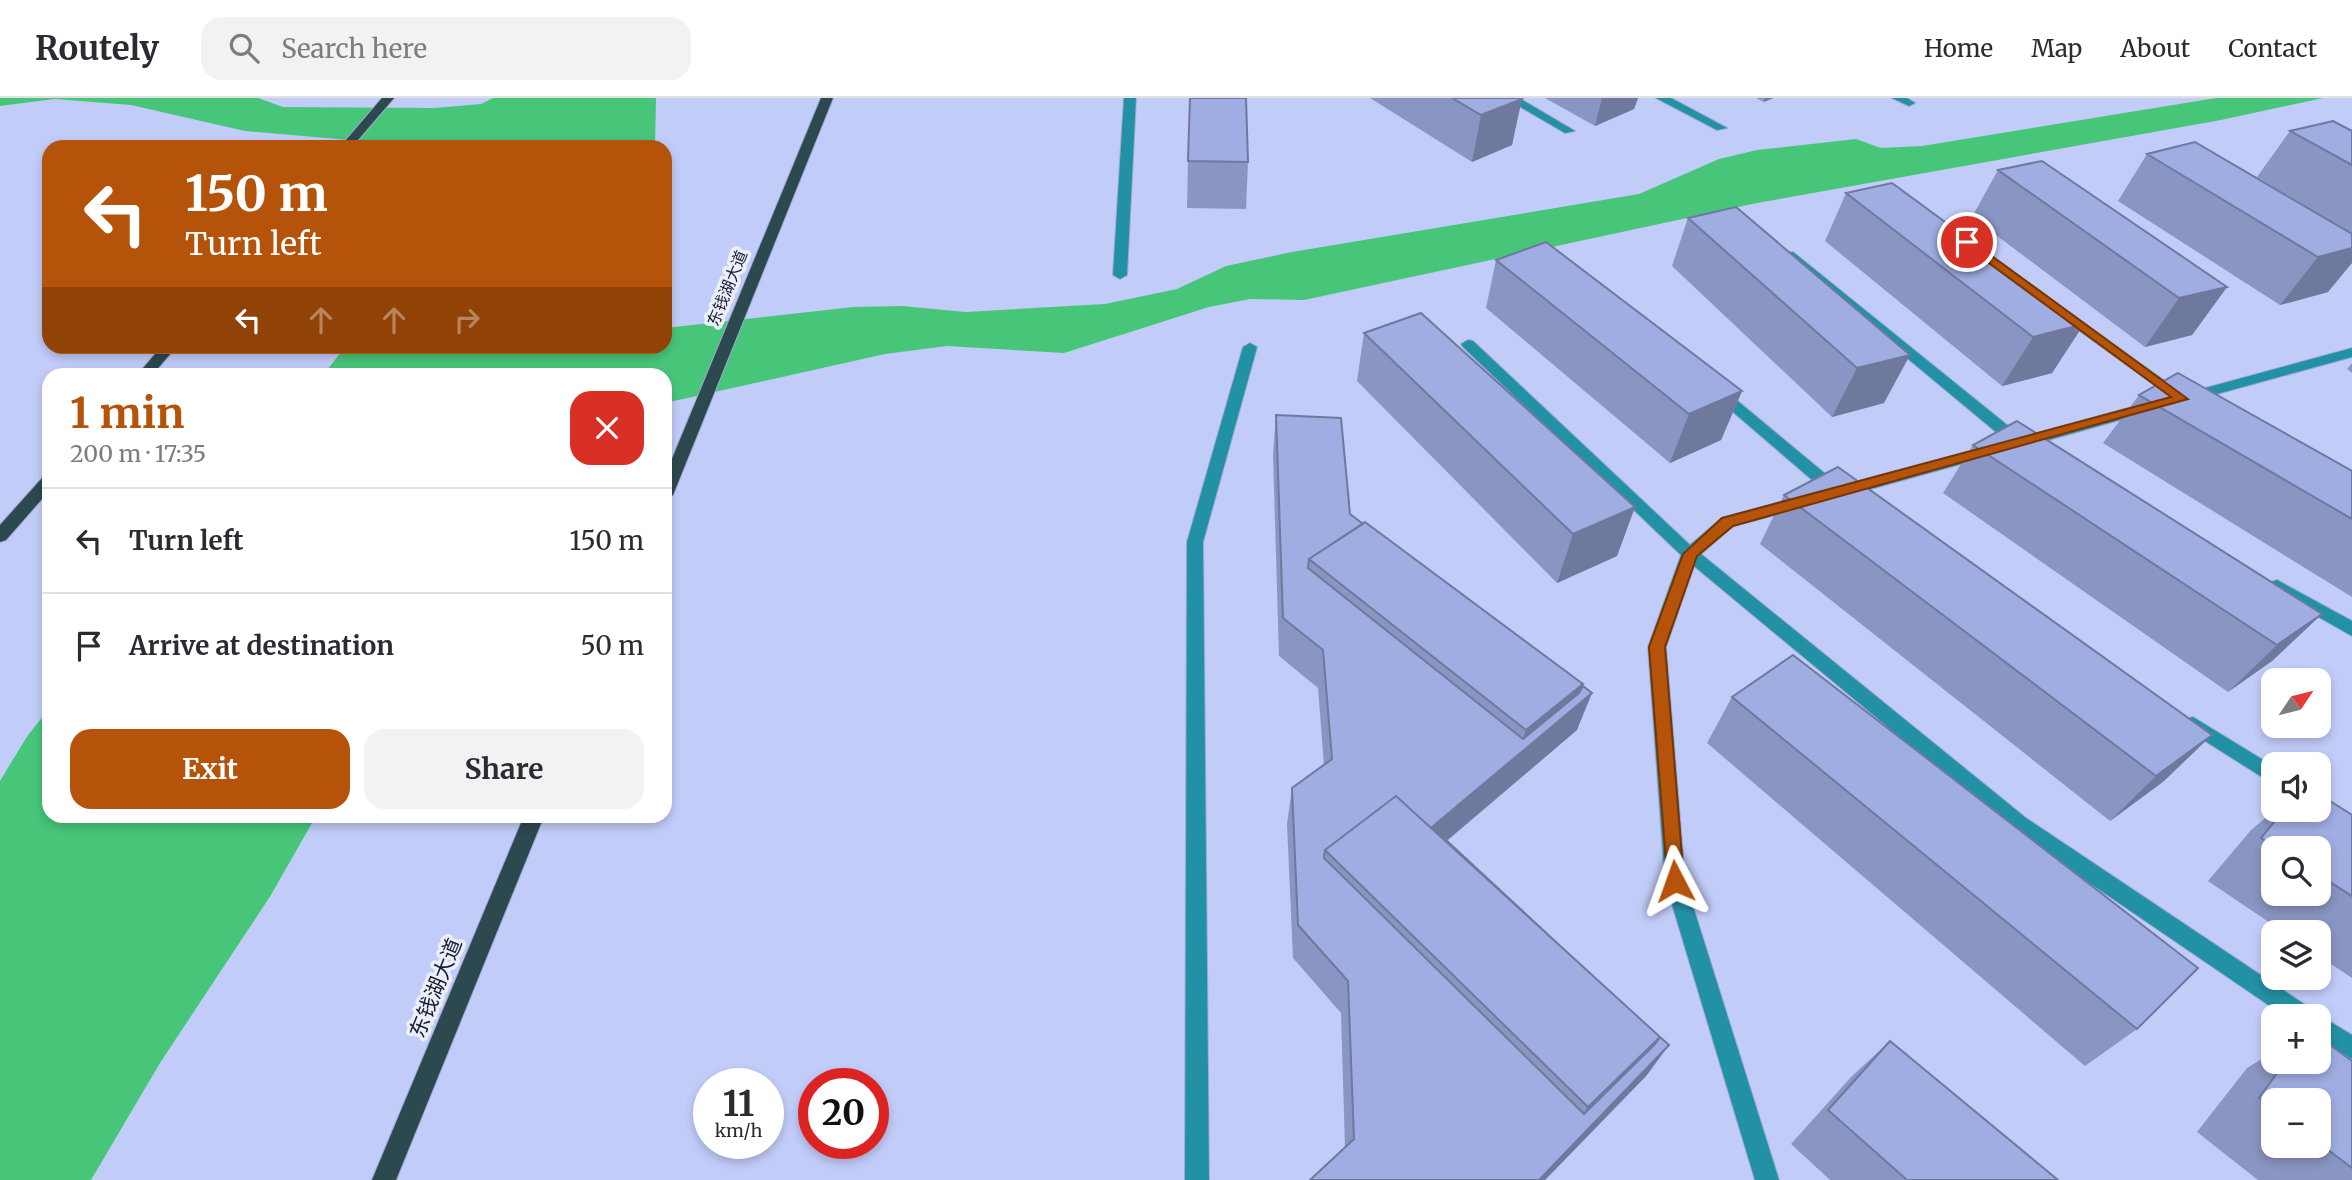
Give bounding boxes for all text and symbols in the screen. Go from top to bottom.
search box [201,17,691,80]
text: Routely [35,28,159,69]
icon: search [225,29,263,67]
text: Search here [281,32,427,65]
text: Home [1924,33,1993,64]
text: Map [2031,33,2082,64]
text: About [2120,33,2190,64]
text: Contact [2228,33,2317,64]
text: 150 m [185,163,328,224]
icon: left [70,168,161,259]
pin [1937,212,1997,272]
icon: arrive [1948,223,1986,261]
text: Turn left [185,224,322,264]
street label: 东钱湖大道 [703,247,751,329]
icon: left [229,301,267,339]
icon: ahead [302,301,340,339]
icon: ahead [375,301,413,339]
icon: right [448,301,486,339]
text: 1 min [70,387,184,439]
button: close [570,391,644,465]
text: 200 m · 17:35 [70,439,206,468]
icon: left [70,522,108,560]
text: Turn left [129,524,243,557]
text: 150 m [570,524,644,557]
icon: arrive [70,627,108,665]
text: Arrive at destination [129,629,394,662]
text: 50 m [580,629,644,662]
north arrow [2261,668,2331,738]
map controls [2261,668,2331,1158]
button: Exit [70,729,350,809]
button: Share [364,729,644,809]
button: sound [2261,752,2331,822]
button: search [2261,836,2331,906]
position arrow [1638,844,1712,918]
button: layers [2261,920,2331,990]
street label: 东钱湖大道 [403,934,468,1042]
button: + [2261,1004,2331,1074]
speed limit sign: 20 [798,1068,889,1159]
text: 11 [723,1082,754,1126]
button: − [2261,1088,2331,1158]
text: km/h [715,1119,762,1142]

